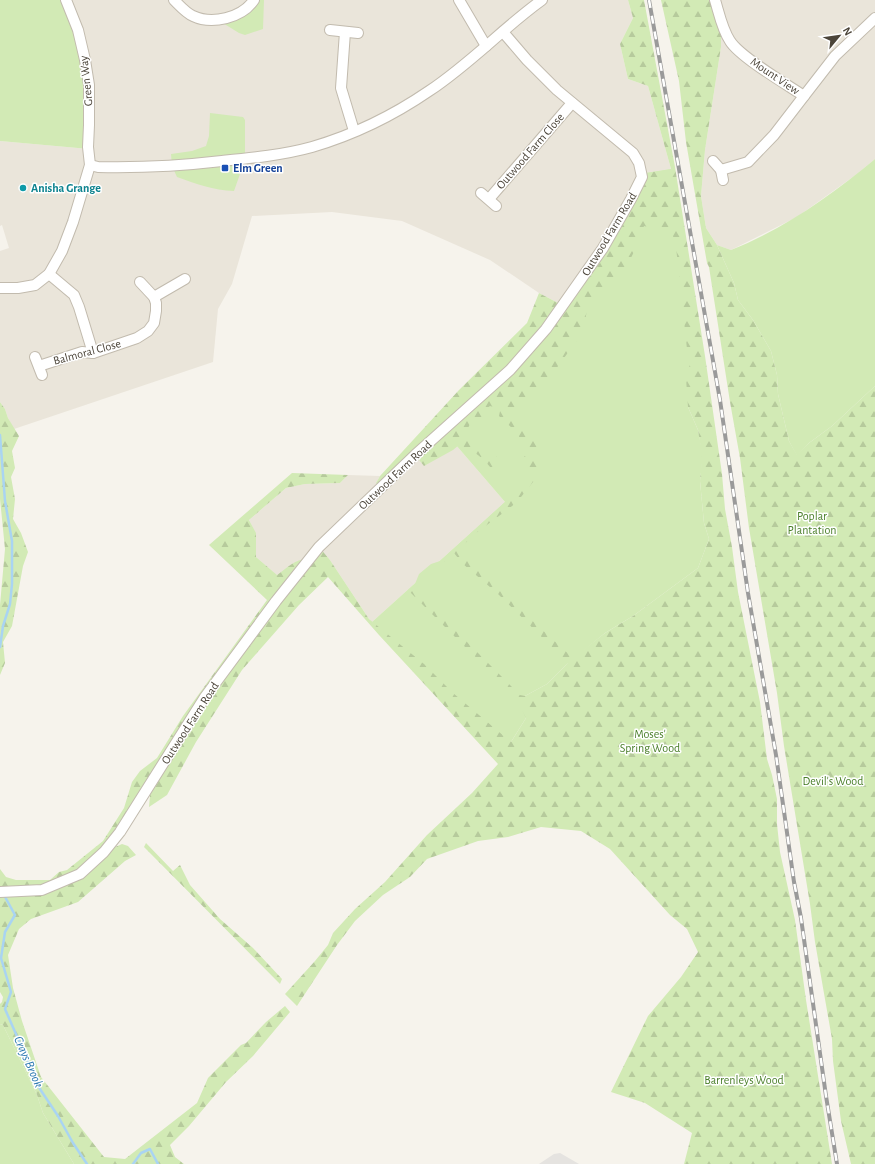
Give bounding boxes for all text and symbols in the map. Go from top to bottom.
north arrow [819,16,859,56]
text: N [841,25,854,37]
street label: Green Way [77,55,96,107]
street label: Mount View [748,55,802,97]
street label: Outwood Farm Close [494,111,566,191]
place label: Elm Green [233,162,283,174]
marker: Elm Green [220,163,230,173]
place label: Anisha Grange [31,182,101,194]
marker: Anisha Grange [18,183,28,193]
street label: Outwood Farm Road [579,190,639,278]
street label: Balmoral Close [52,337,122,367]
street label: Outwood Farm Road [356,438,434,512]
park label: Poplar Plantation [788,510,836,536]
street label: Outwood Farm Road [159,680,221,766]
park label: Moses' Spring Wood [620,728,680,754]
park label: Devil's Wood [803,775,863,787]
water label: Crays Brook [11,1034,45,1090]
park label: Barrenleys Wood [704,1074,784,1087]

